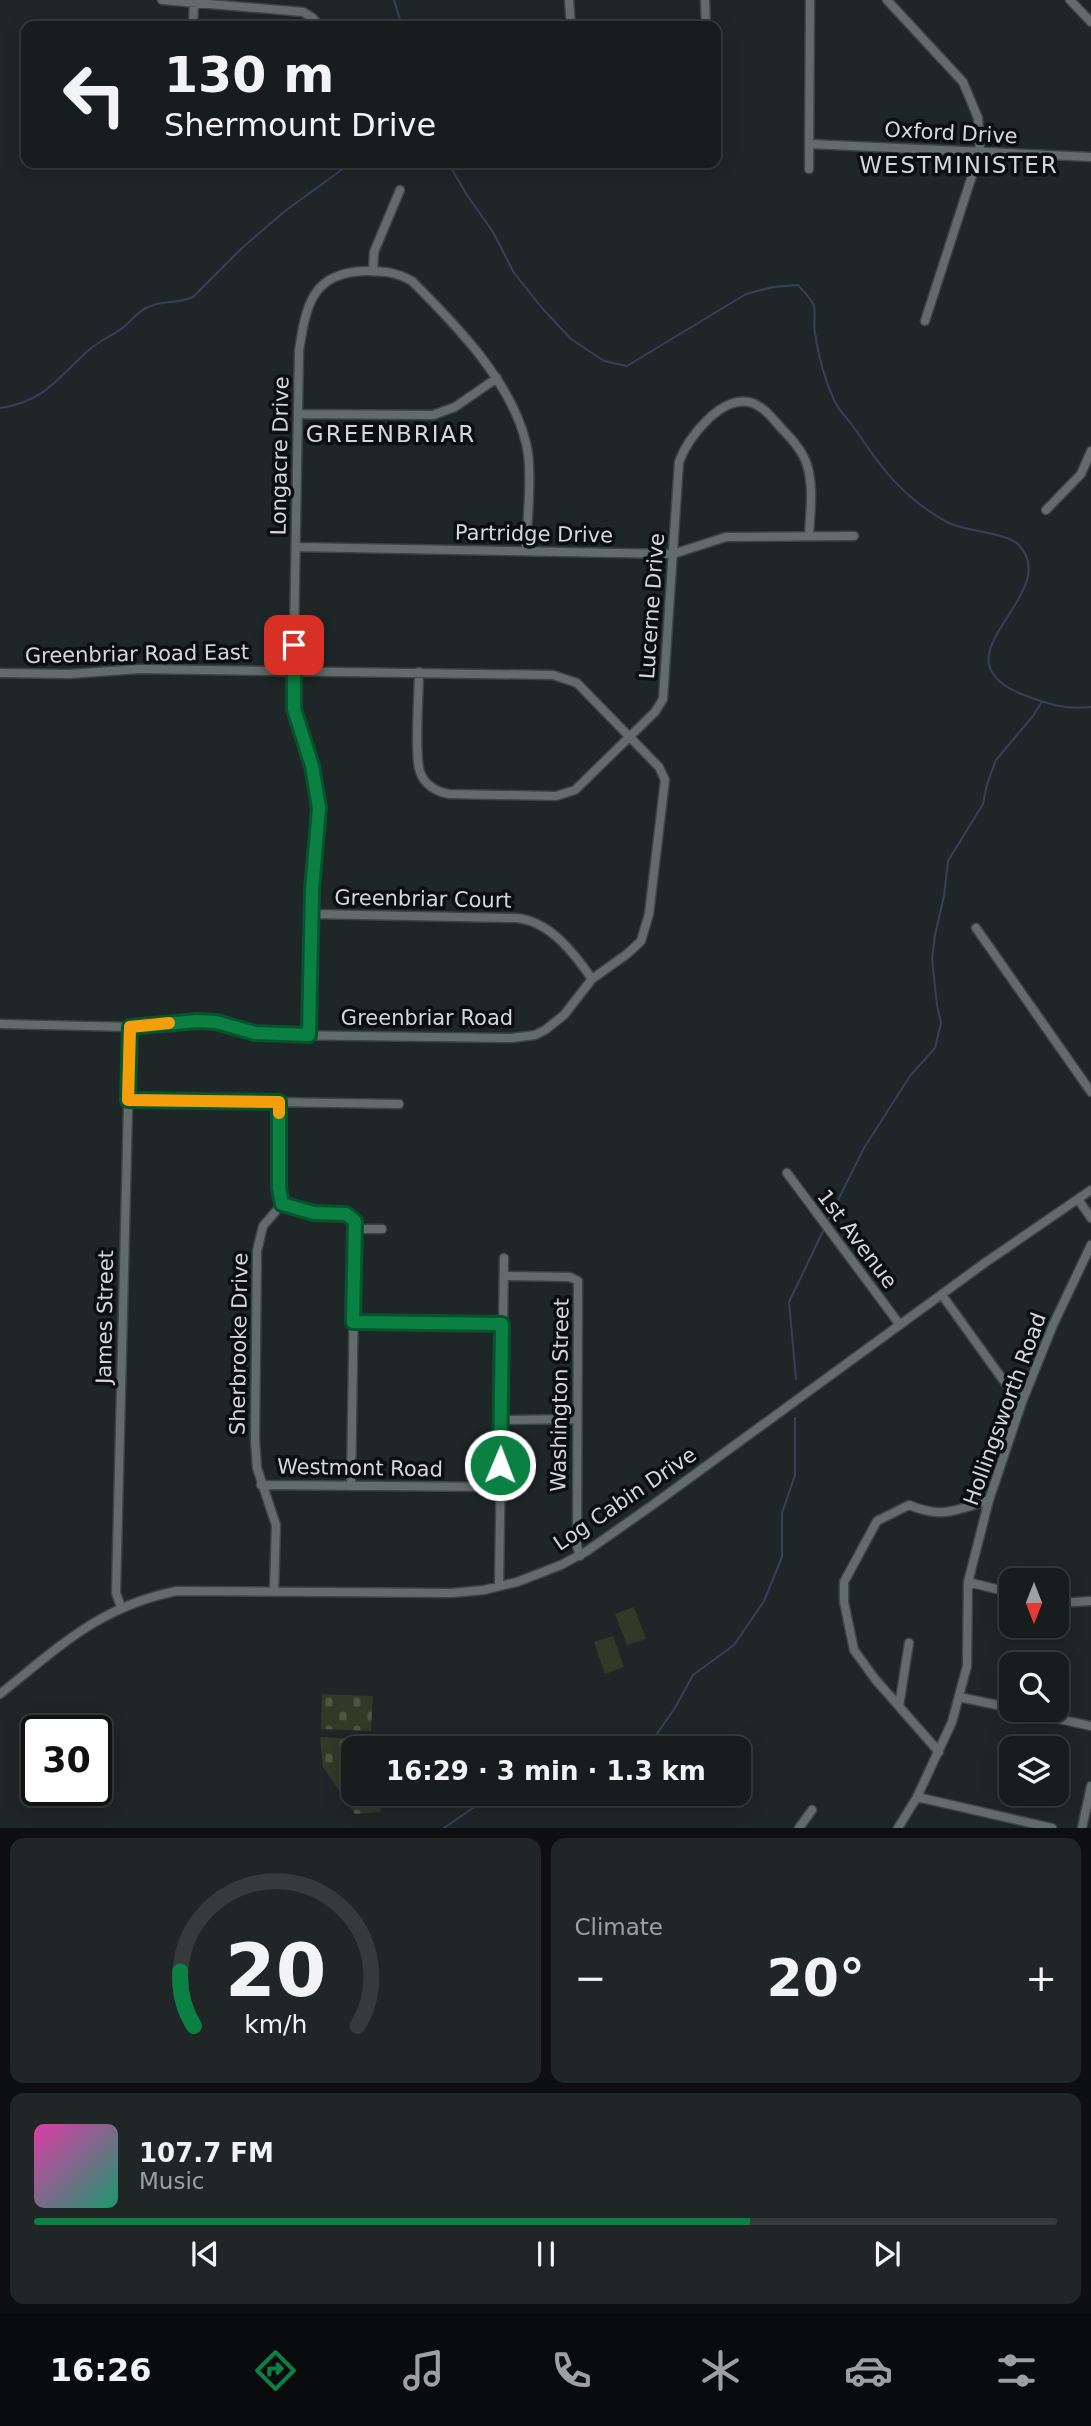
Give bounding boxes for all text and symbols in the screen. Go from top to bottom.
text: 130 m [164,47,334,104]
icon: left [49,49,140,140]
text: Shermount Drive [164,106,436,144]
street label: Oxford Drive [884,118,1018,148]
district label: WESTMINISTER [859,152,1059,178]
street label: Longacre Drive [267,376,293,536]
district label: GREENBRIAR [306,421,476,447]
street label: Partridge Drive [455,521,613,547]
street label: Lucerne Drive [635,532,669,680]
pin [264,615,324,675]
icon: arrive [275,626,313,664]
street label: Greenbriar Road East [25,640,249,668]
street label: Greenbriar Court [334,885,512,913]
street label: Greenbriar Road [341,1006,513,1030]
street label: 1st Avenue [812,1185,902,1293]
street label: James Street [92,1250,118,1386]
street label: Sherbrooke Drive [225,1253,253,1435]
street label: Washington Street [546,1298,574,1492]
street label: Hollingsworth Road [959,1309,1051,1509]
position arrow [463,1428,537,1502]
street label: Log Cabin Drive [549,1442,701,1556]
street label: Westmont Road [277,1455,443,1481]
north arrow [999,1568,1069,1638]
map controls [999,1568,1069,1806]
button: search [999,1652,1069,1722]
speed limit sign: 30 [21,1715,112,1806]
button: layers [999,1736,1069,1806]
text: 16:29 · 3 min · 1.3 km [386,1756,706,1786]
text: Climate [575,1914,663,1940]
text: 20 [225,1929,326,2014]
text: 20° [767,1948,865,2008]
text: − [575,1956,606,2000]
text: + [1025,1956,1057,2000]
text: km/h [244,2010,307,2039]
text: 107.7 FM [139,2138,274,2168]
text: Music [139,2168,204,2194]
icon: previous [186,2235,224,2273]
icon: pause [527,2235,565,2273]
icon: next [868,2235,906,2273]
icon: directions [251,2346,300,2395]
icon: music [399,2346,448,2395]
icon: phone [547,2346,596,2395]
icon: climate [696,2346,745,2395]
icon: car [844,2346,893,2395]
icon: filters [992,2346,1041,2395]
text: 16:26 [50,2351,152,2389]

